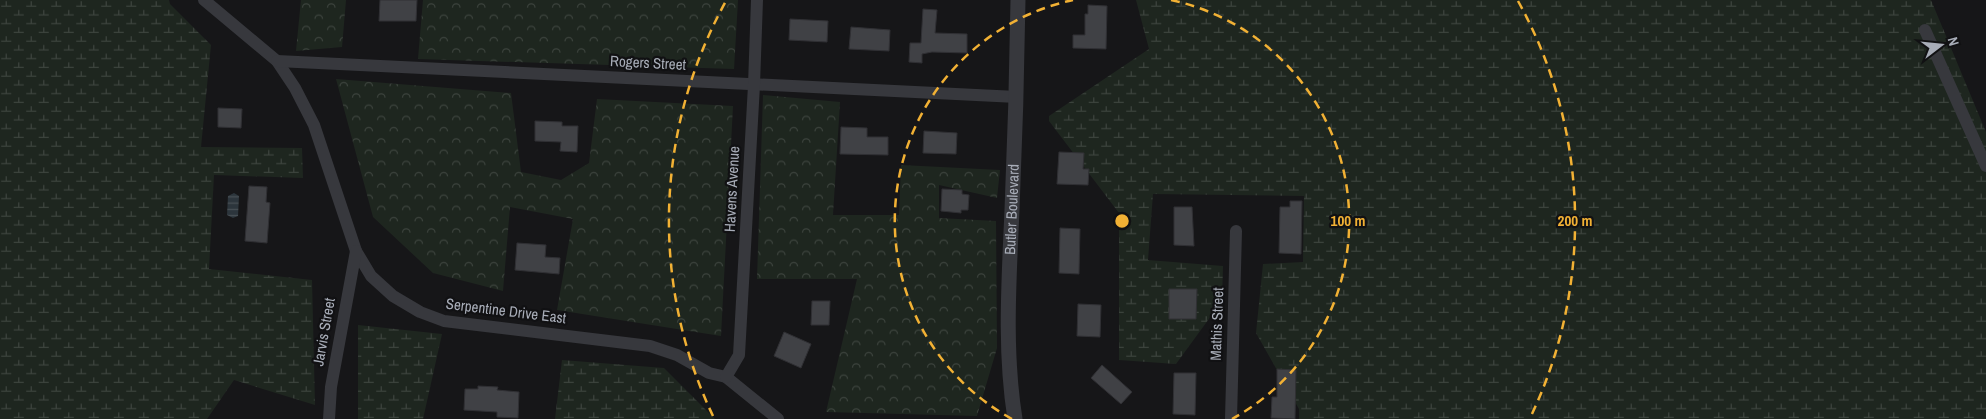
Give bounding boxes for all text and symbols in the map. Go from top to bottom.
north arrow [1916,20,1966,70]
text: N [1944,35,1963,48]
street label: Rogers Street [610,50,687,75]
street label: Havens Avenue [719,145,744,232]
street label: Butler Boulevard [999,164,1024,255]
text: 100 m [1331,210,1365,231]
text: 200 m [1558,210,1592,231]
centre of rings [1113,212,1131,230]
street label: Mathis Street [1205,286,1228,361]
street label: Serpentine Drive East [445,293,568,328]
street label: Jarvis Street [307,296,340,368]

